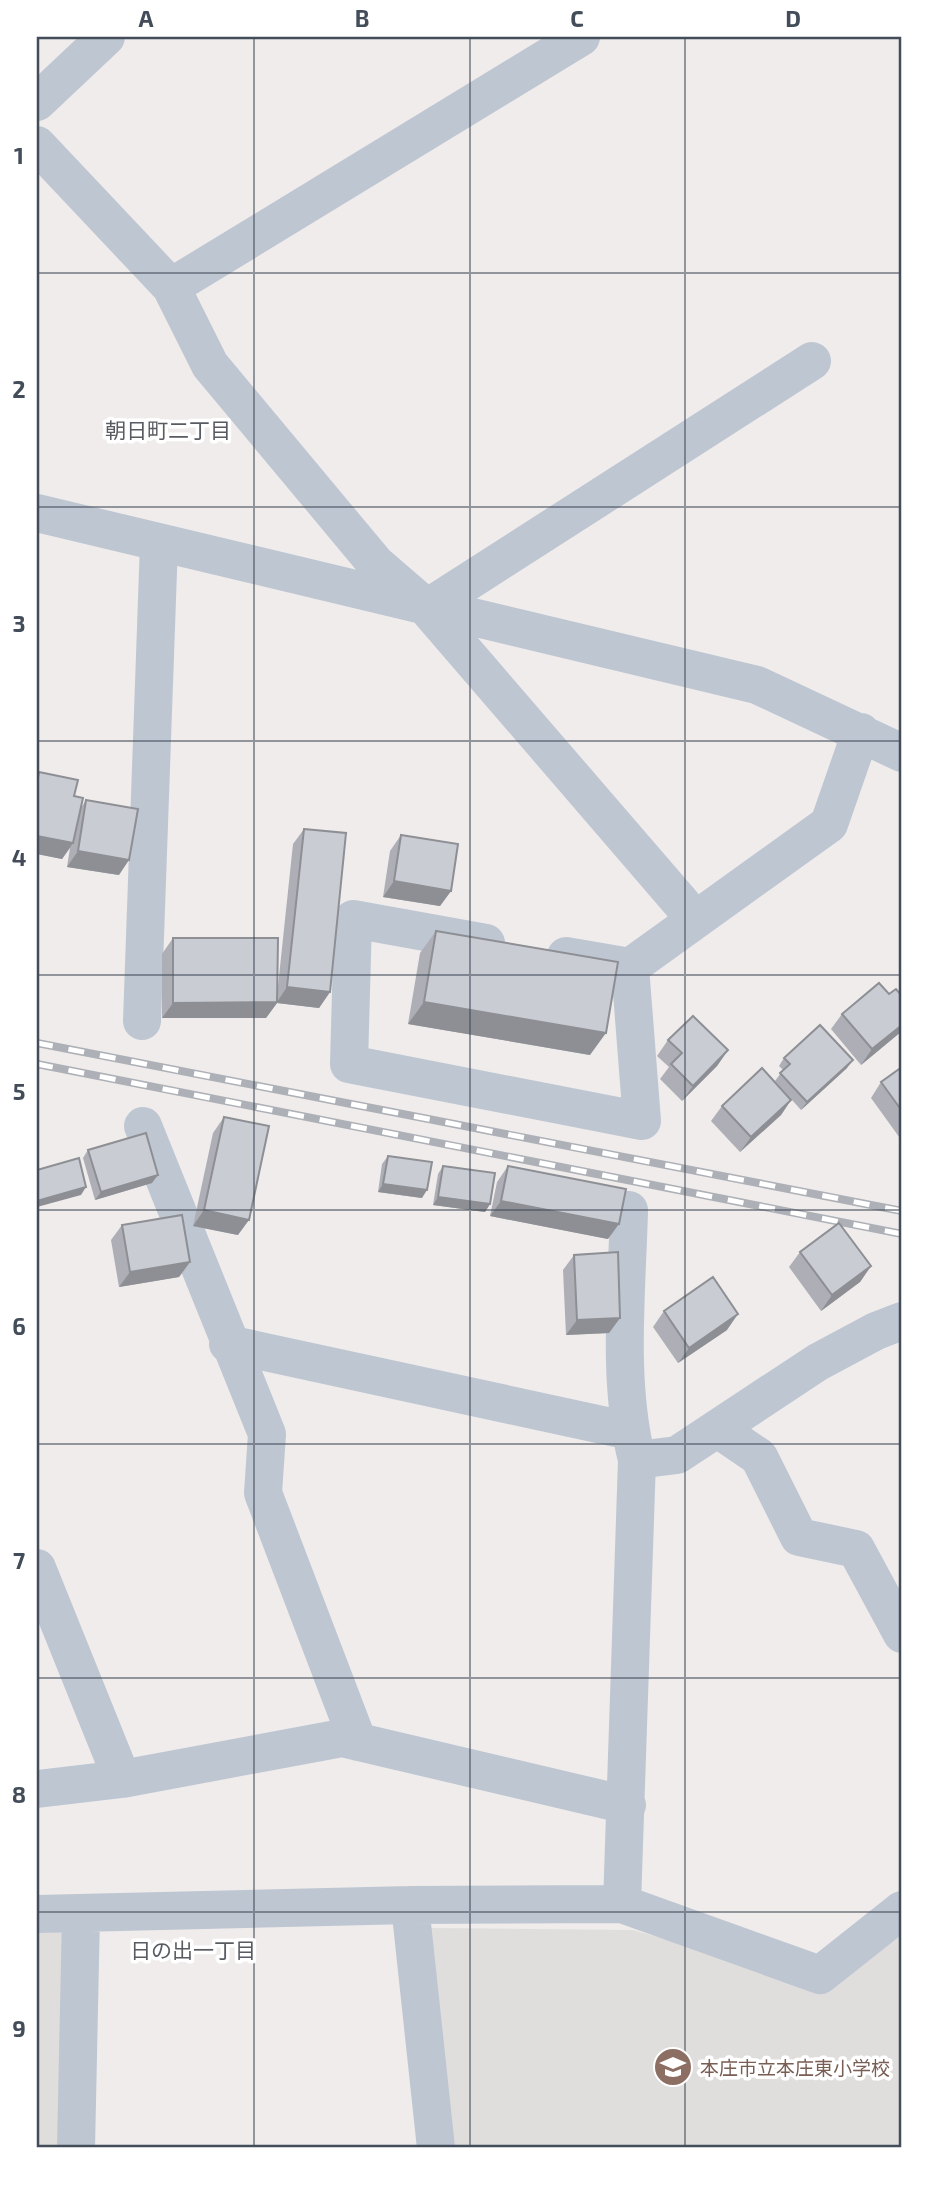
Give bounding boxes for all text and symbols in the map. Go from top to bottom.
text: A [138,4,154,32]
text: B [355,4,369,32]
text: C [570,4,584,32]
text: D [785,4,801,32]
text: 1 [14,141,24,169]
text: 2 [12,375,26,403]
district label: 朝日町二丁目 [105,417,231,442]
text: 3 [12,609,26,637]
text: 4 [12,843,26,871]
text: 5 [13,1077,25,1105]
text: 6 [12,1312,26,1340]
text: 7 [13,1546,25,1574]
text: 8 [12,1780,26,1808]
district label: 日の出一丁目 [130,1937,256,1962]
text: 9 [12,2014,26,2042]
school or university icon: 本庄市立本庄東小学校 [652,2046,694,2088]
place label: 本庄市立本庄東小学校 [700,2056,890,2079]

